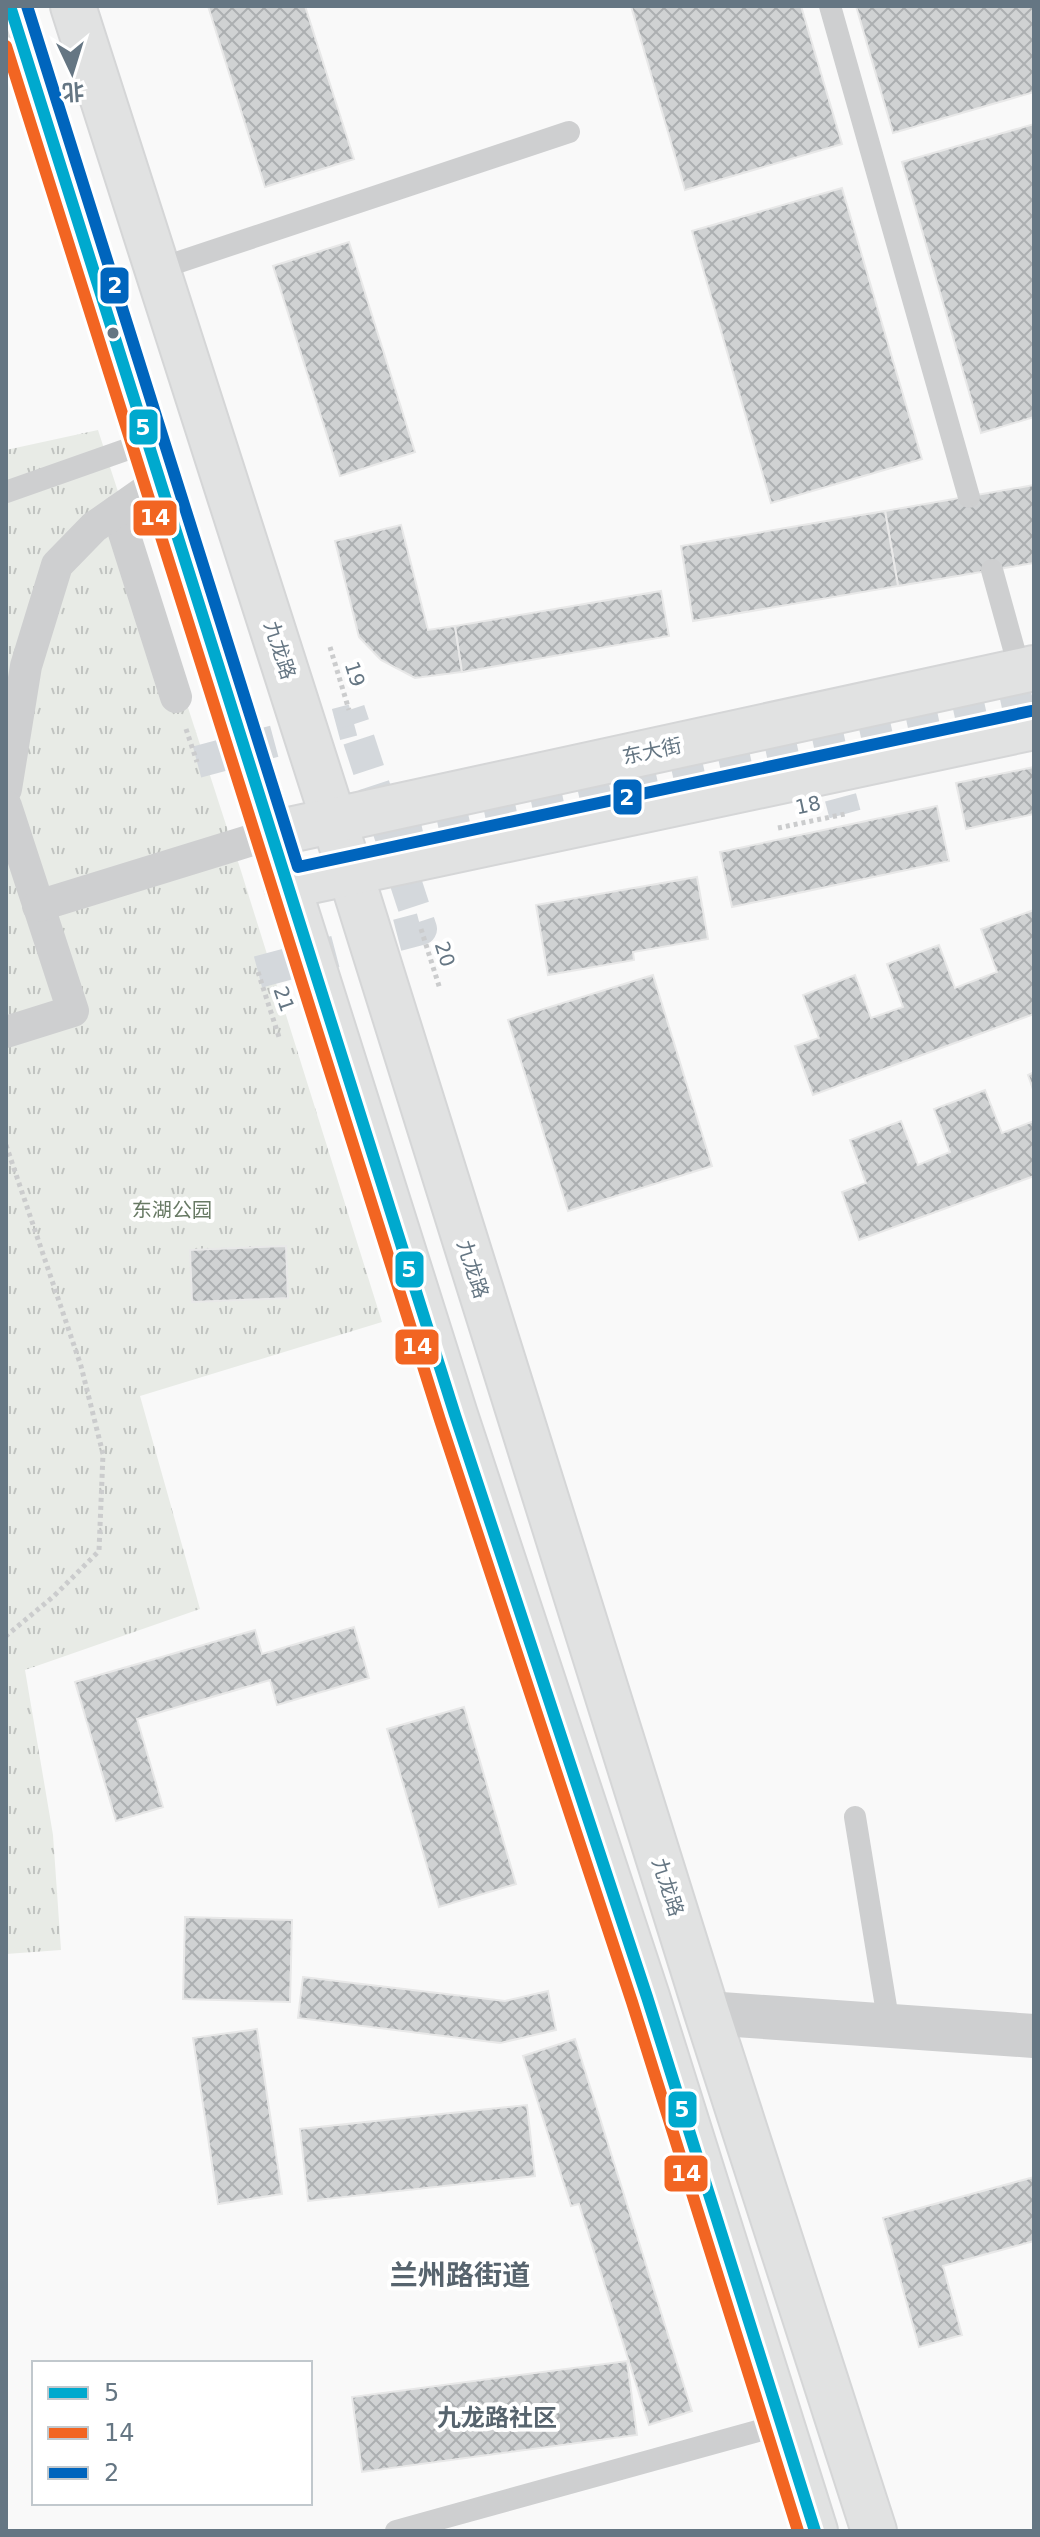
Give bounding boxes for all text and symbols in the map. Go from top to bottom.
north arrow [32,32,112,112]
text: 北 [62,78,85,105]
line badge: 2 [99,266,130,305]
text: 2 [107,273,123,298]
unlabelled marker [105,325,121,341]
line badge: 5 [128,408,159,446]
text: 5 [135,415,151,440]
line badge: 14 [132,499,178,537]
text: 14 [140,505,170,530]
street label: 九龙路 [259,618,301,682]
street label: 19 [340,658,370,690]
street label: 东大街 [620,733,684,769]
line badge: 2 [612,778,643,816]
text: 2 [619,785,635,810]
street label: 18 [793,791,823,819]
street label: 20 [430,938,460,970]
street label: 21 [269,983,299,1015]
park label: 东湖公园 [132,1198,212,1222]
street label: 九龙路 [452,1237,494,1301]
line badge: 5 [394,1250,425,1289]
text: 5 [401,1257,417,1282]
line badge: 14 [394,1328,440,1366]
text: 14 [402,1334,432,1359]
street label: 九龙路 [647,1855,689,1919]
line badge: 5 [667,2090,698,2129]
text: 5 [674,2097,690,2122]
line badge: 14 [663,2154,709,2193]
text: 14 [671,2161,701,2186]
district label: 兰州路街道 [390,2259,530,2292]
legend [32,2361,312,2505]
text: 5 [104,2379,119,2407]
district label: 九龙路社区 [437,2404,557,2432]
text: 14 [104,2419,135,2447]
text: 2 [104,2459,119,2487]

